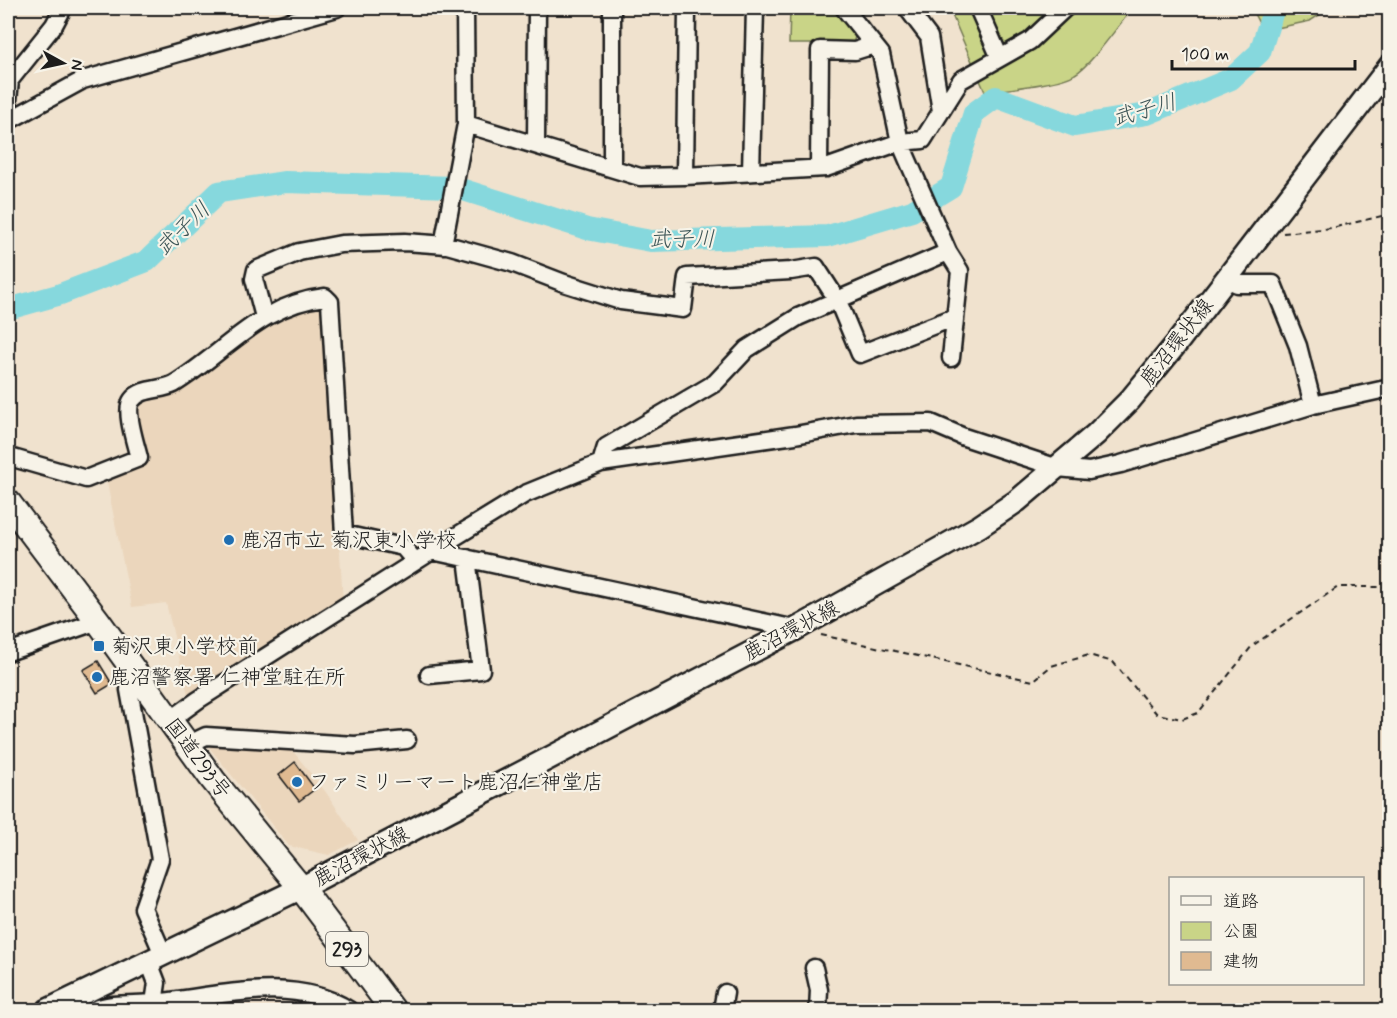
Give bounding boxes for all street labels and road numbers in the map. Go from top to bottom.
street label: 鹿沼環状線 [1133,293,1220,393]
street label: 鹿沼環状線 [739,594,844,668]
street label: 国道293号 [158,712,237,805]
street label: 鹿沼環状線 [309,820,414,894]
road number: 293 [326,932,368,966]

